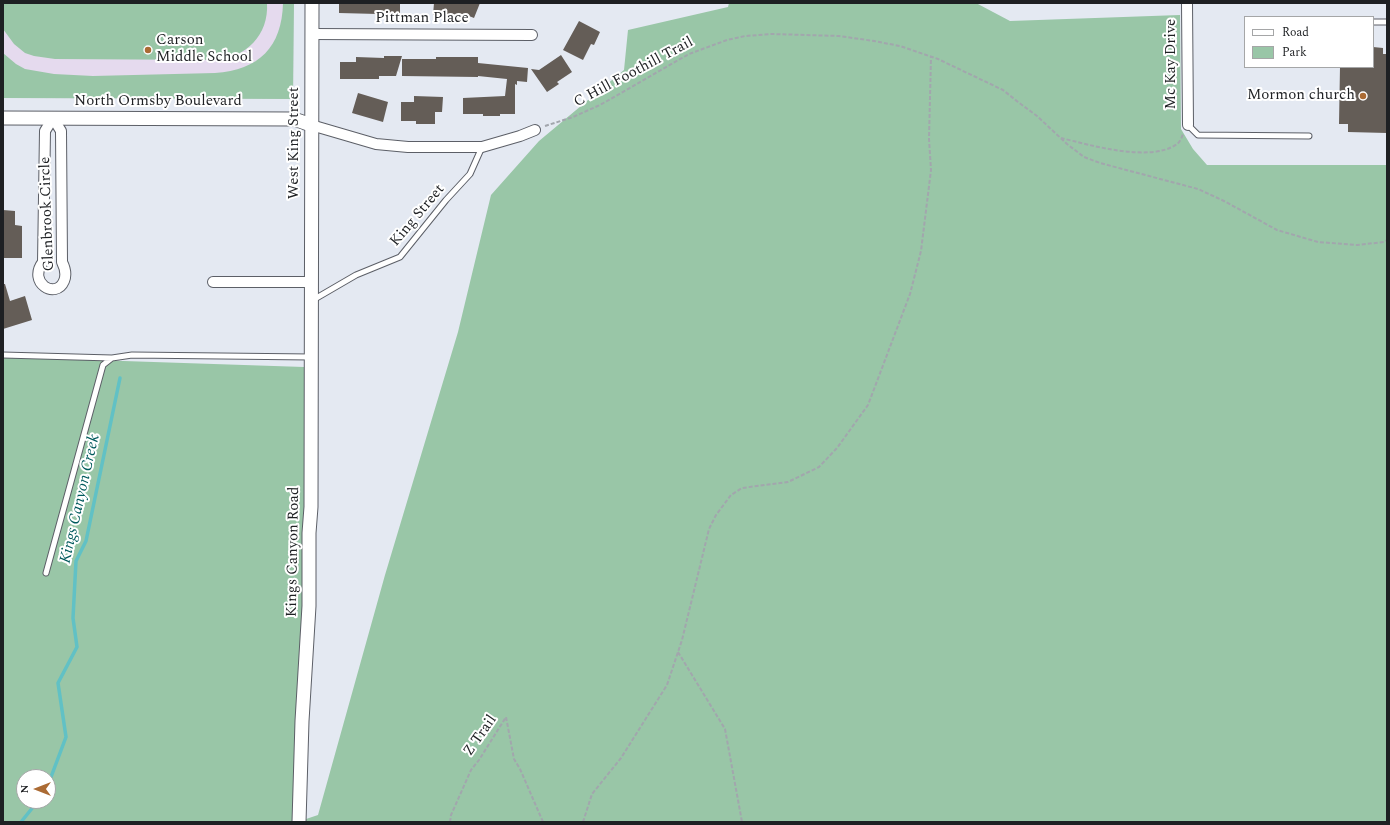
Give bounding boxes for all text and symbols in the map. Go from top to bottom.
street label: Pittman Place [375,10,469,28]
legend [1244,16,1374,68]
street label: Mc Kay Drive [1163,19,1181,109]
text: Road [1282,23,1309,42]
place label: Carson Middle School [156,32,252,67]
street label: C Hill Foothill Trail [571,34,697,112]
text: Park [1282,43,1307,62]
marker: Carson Middle School [143,45,153,55]
street label: West King Street [286,87,304,199]
place label: Mormon church [1247,87,1355,105]
marker: Mormon church [1358,91,1368,101]
street label: North Ormsby Boulevard [74,93,242,111]
street label: Glenbrook Circle [37,156,59,272]
street label: King Street [387,181,449,251]
water label: Kings Canyon Creek [57,433,105,565]
street label: Kings Canyon Road [284,487,304,617]
street label: Z Trail [461,712,501,760]
north arrow [16,769,56,809]
text: N [16,785,33,794]

